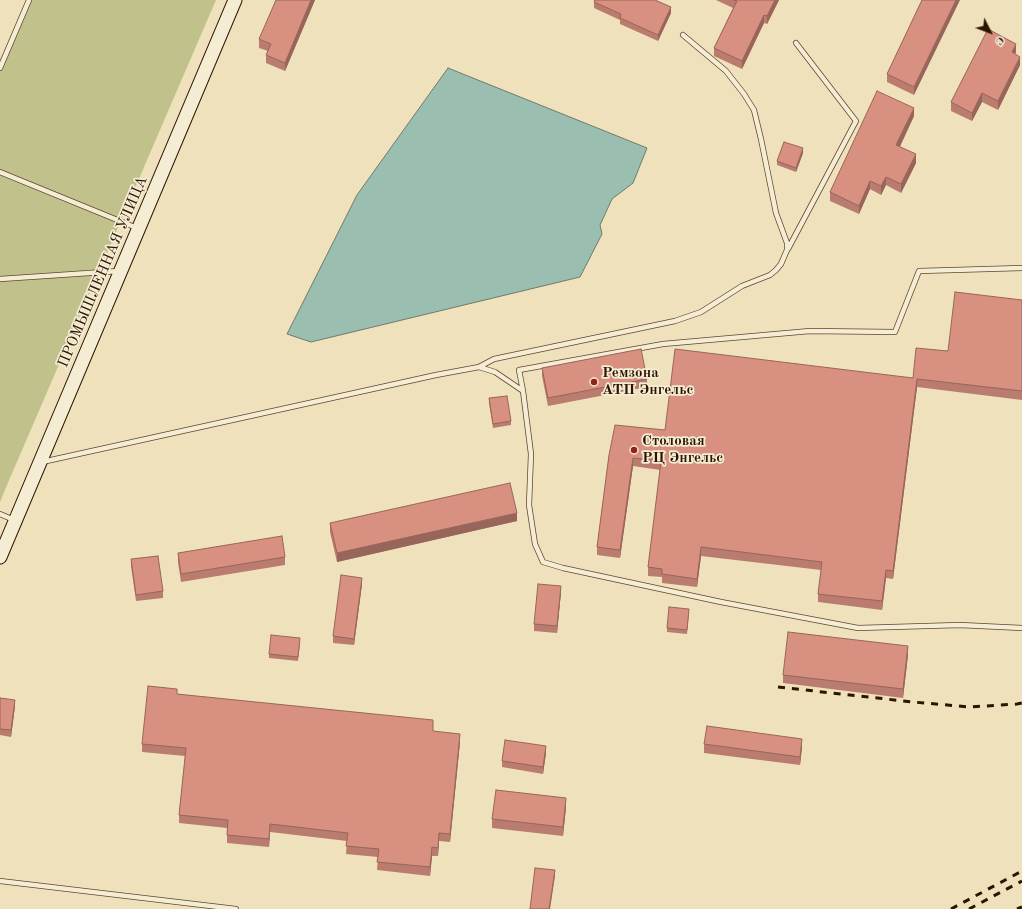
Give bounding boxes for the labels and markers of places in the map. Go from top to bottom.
place label: Ремзона АТП Энгельс [602,364,693,399]
marker: Ремзона АТП Энгельс [589,377,599,387]
place label: Столовая РЦ Энгельс [642,432,723,467]
marker: Столовая РЦ Энгельс [629,445,639,455]

